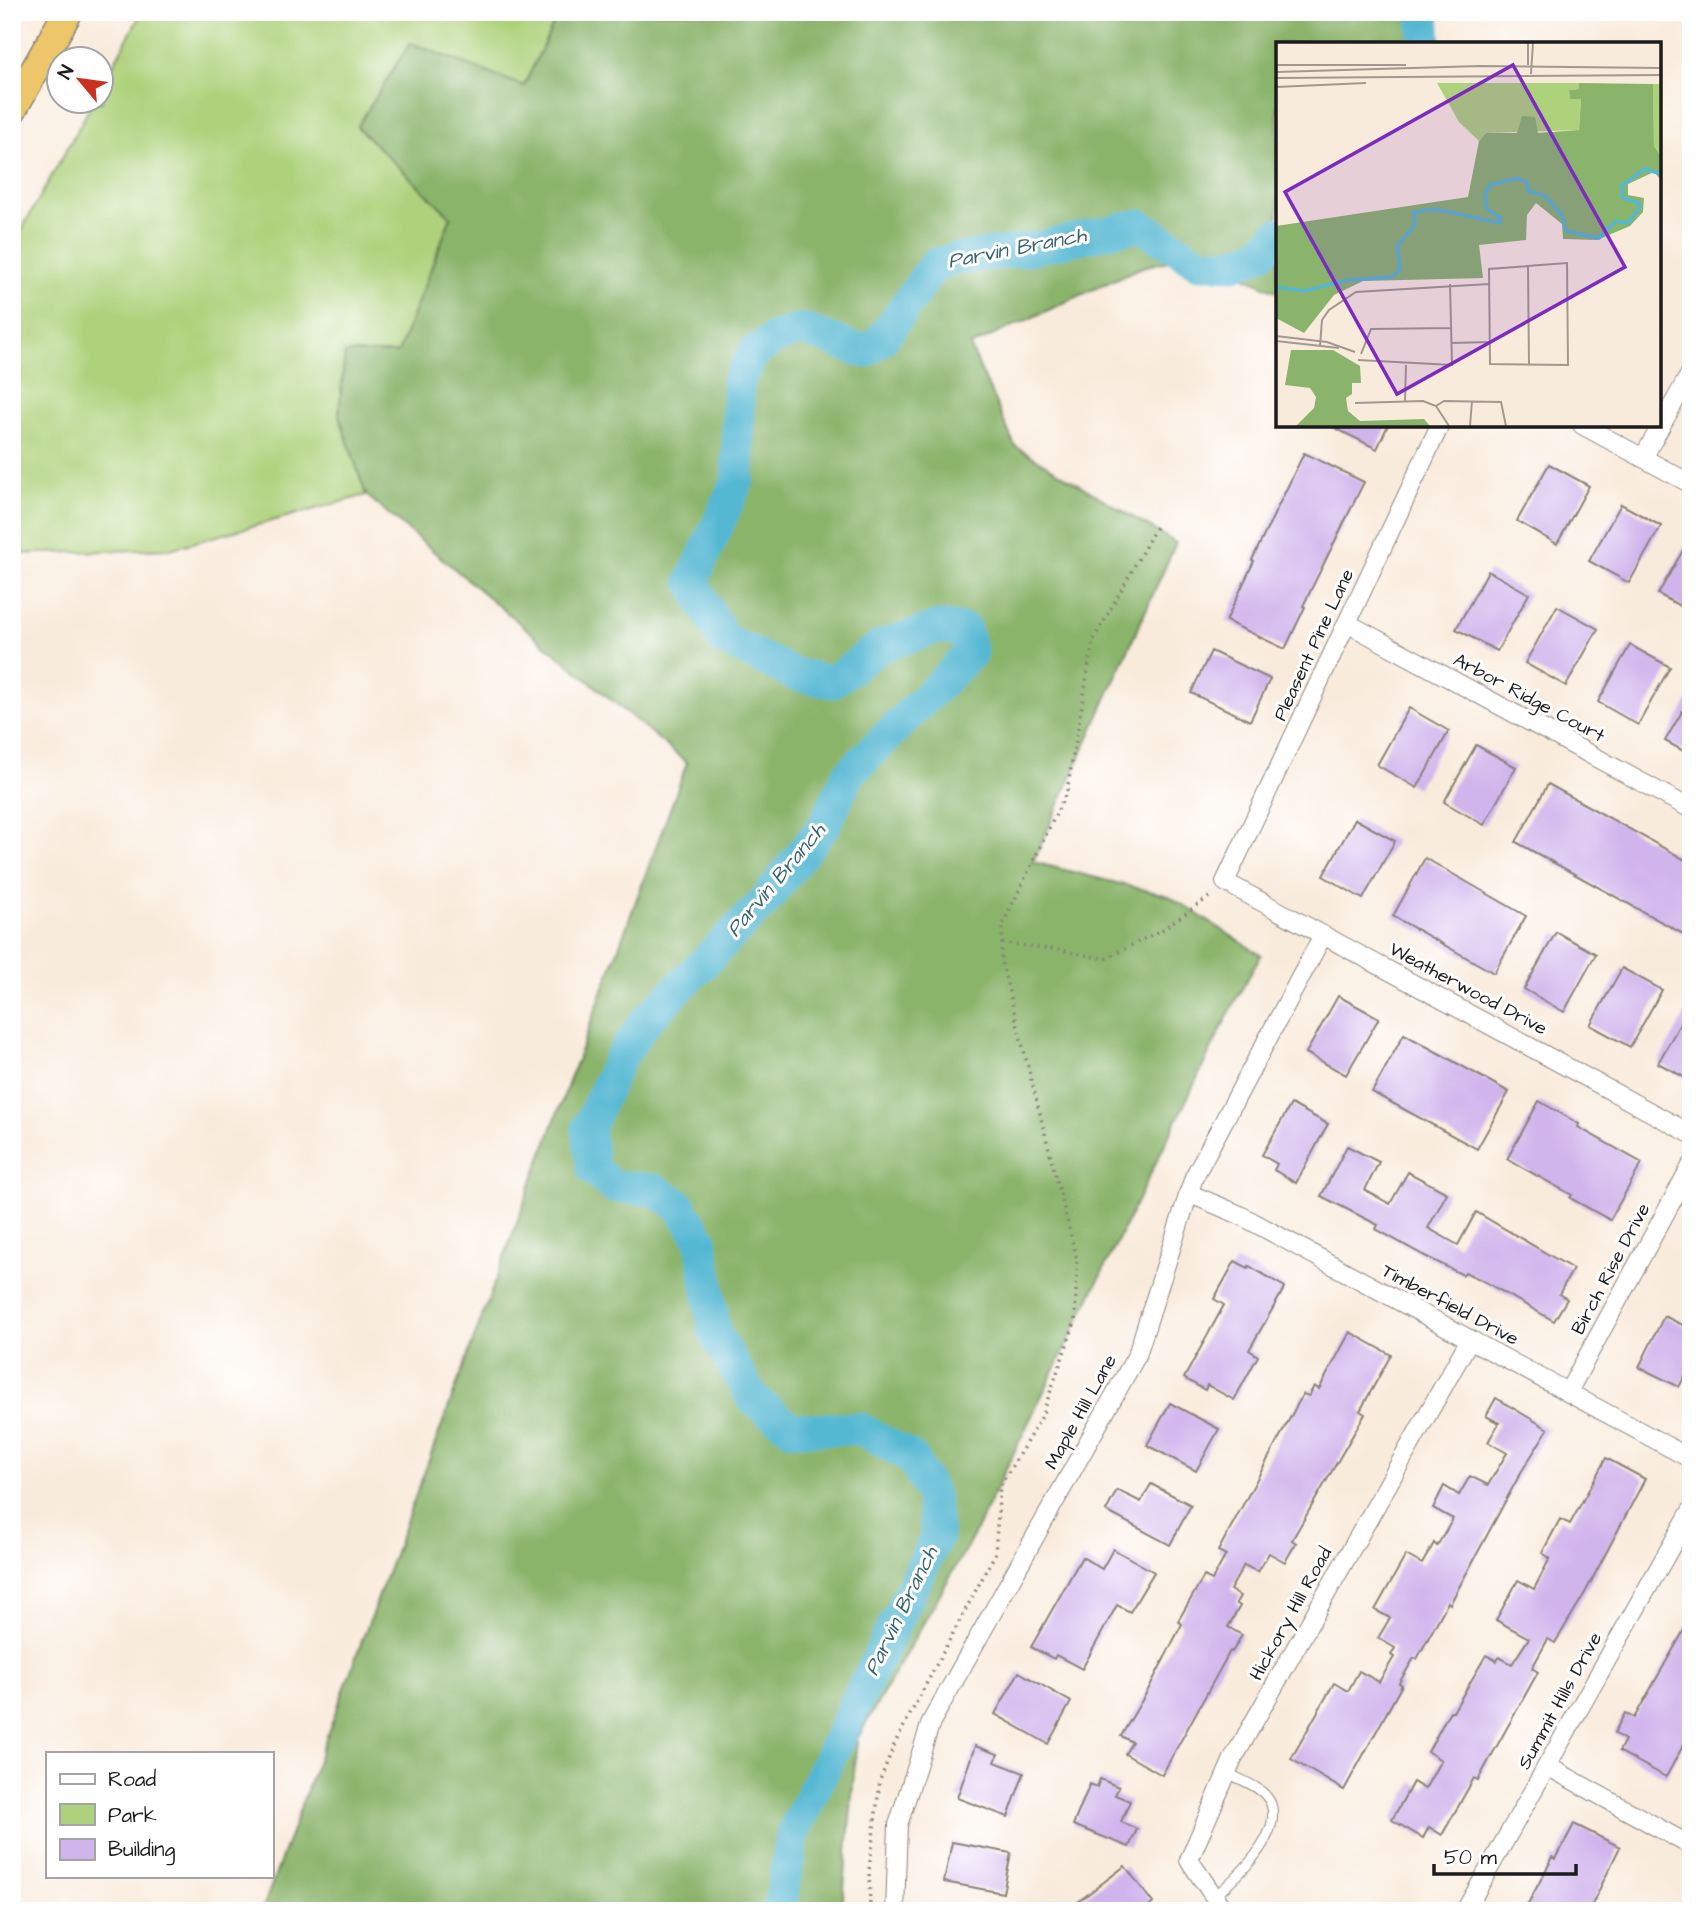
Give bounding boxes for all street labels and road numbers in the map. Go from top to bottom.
street label: Pleasent Pine Lane [1267,565,1361,725]
street label: Arbor Ridge Court [1448,647,1610,750]
street label: Weatherwood Drive [1384,936,1552,1042]
street label: Birch Rise Drive [1565,1198,1657,1340]
street label: Timberfield Drive [1377,1258,1523,1352]
street label: Maple Hill Lane [1038,1350,1124,1474]
street label: Hickory Hill Road [1243,1542,1340,1686]
street label: Summit Hills Drive [1511,1628,1609,1774]

